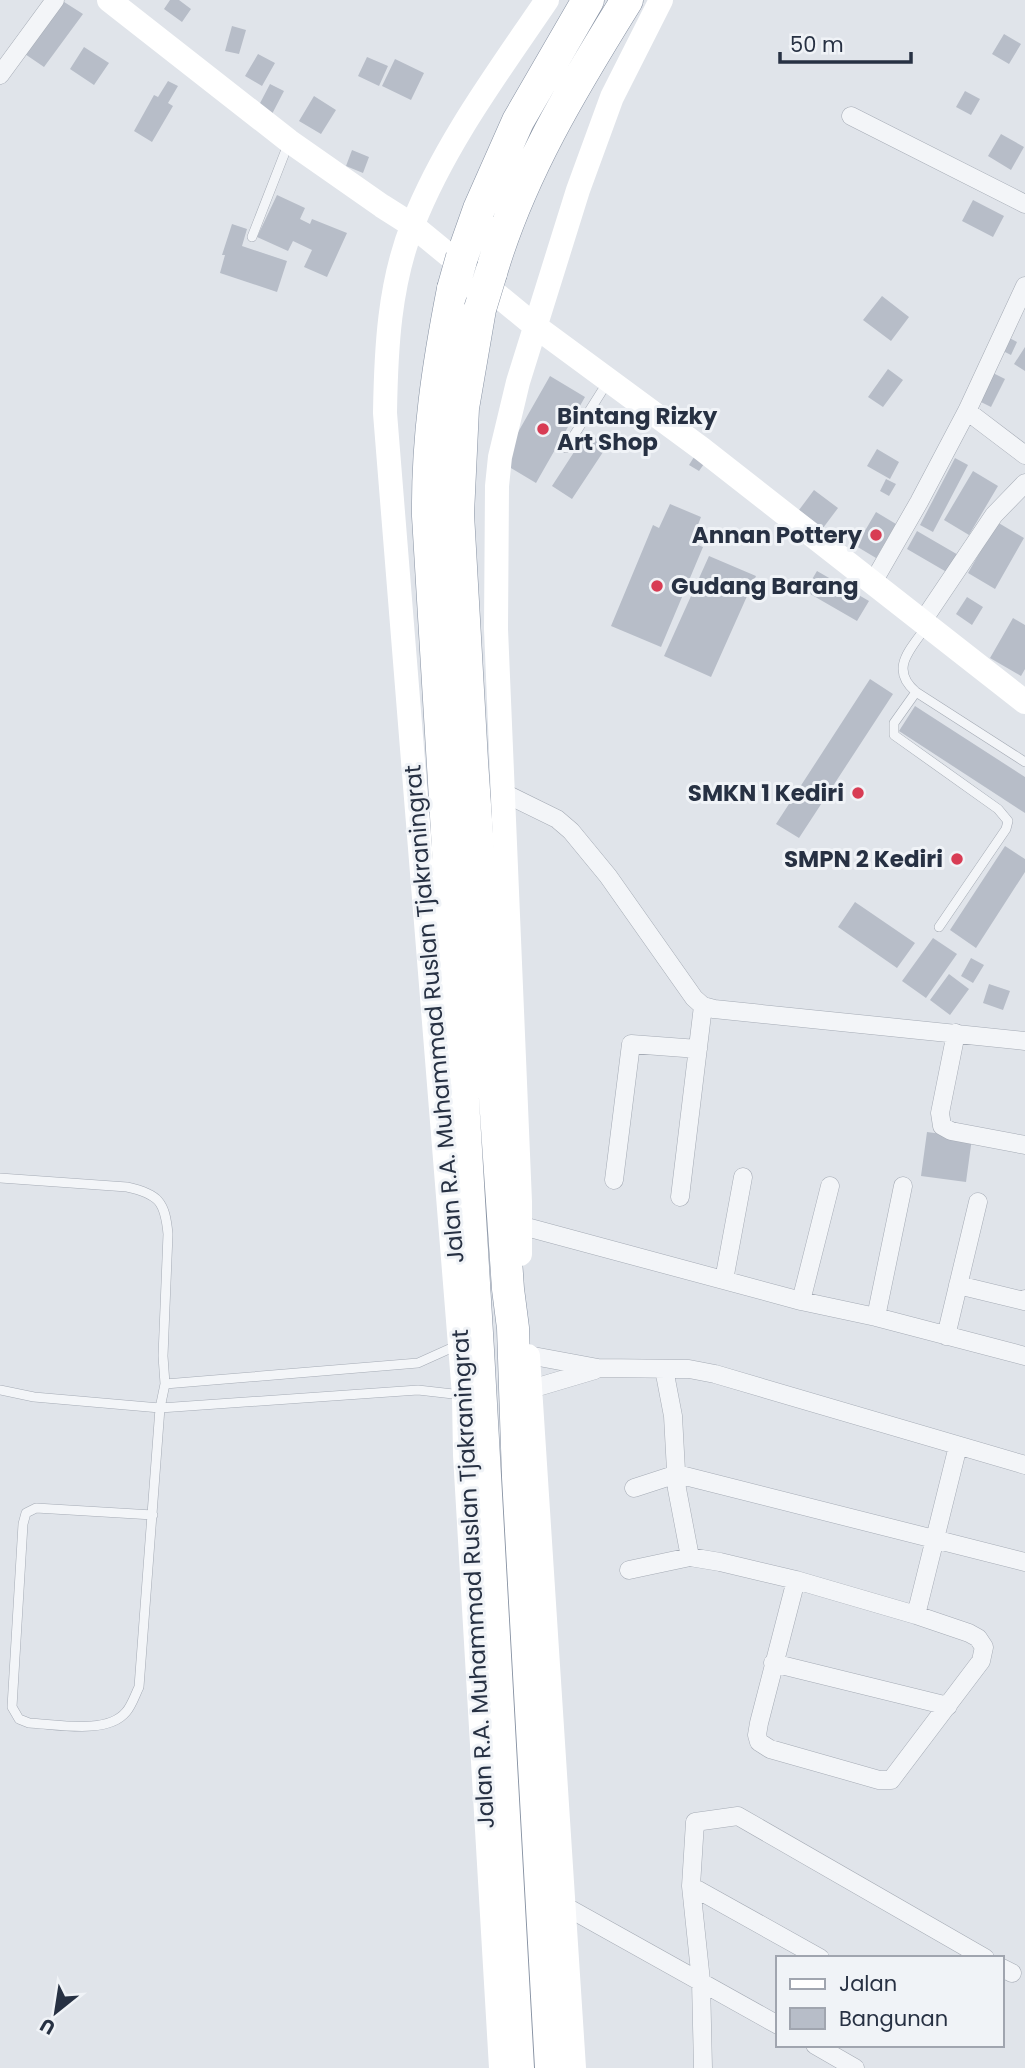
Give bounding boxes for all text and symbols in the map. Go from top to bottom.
scale bar [780,21,911,65]
text: 50 m [790,30,844,59]
place label: Bintang Rizky Art Shop [557,400,718,458]
marker: Bintang Rizky Art Shop [535,421,551,437]
place label: Annan Pottery [692,519,862,551]
marker: Annan Pottery [868,527,884,543]
place label: Gudang Barang [671,570,859,602]
marker: Gudang Barang [649,578,665,594]
street label: Jalan R.A. Muhammad Ruslan Tjakraningrat [396,764,472,1264]
place label: SMKN 1 Kediri [688,777,844,809]
marker: SMKN 1 Kediri [850,785,866,801]
place label: SMPN 2 Kediri [784,843,943,875]
marker: SMPN 2 Kediri [949,851,965,867]
street label: Jalan R.A. Muhammad Ruslan Tjakraningrat [444,1328,502,1830]
legend [776,1956,1004,2047]
text: Jalan [839,1969,897,1998]
north arrow [21,1977,91,2047]
text: Bangunan [839,2004,948,2033]
text: U [35,2011,60,2041]

